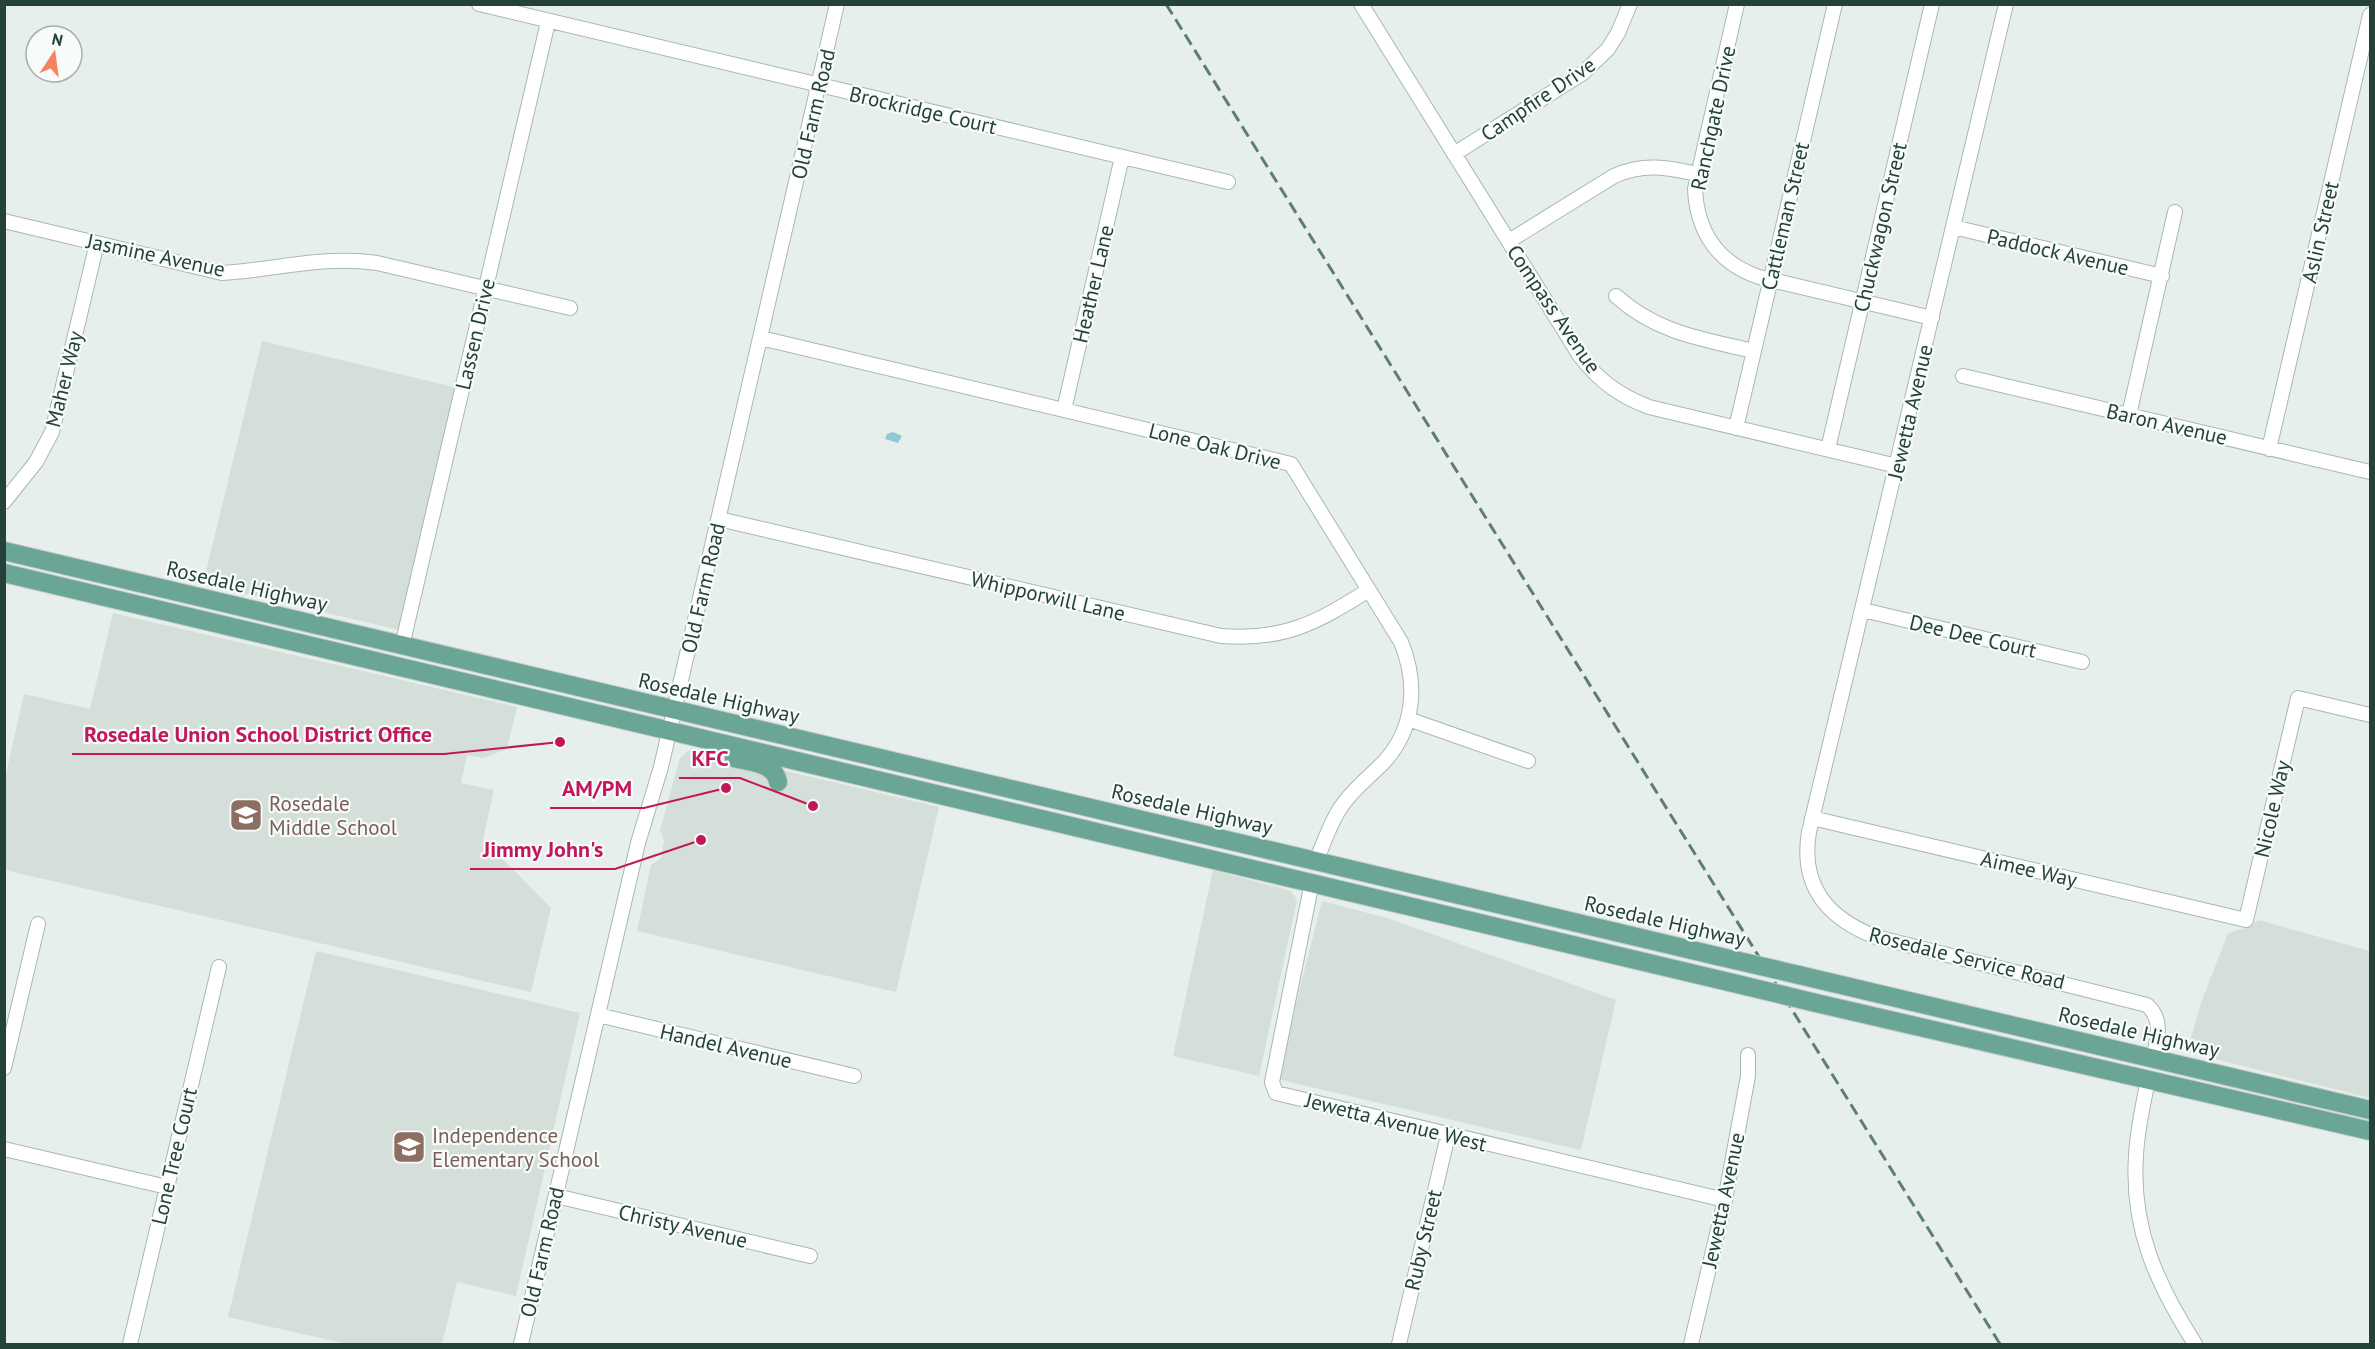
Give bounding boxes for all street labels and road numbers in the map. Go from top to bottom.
street label: Ranchgate Drive [1685,43,1741,193]
street label: Old Farm Road [785,46,841,182]
street label: Campfire Drive [1476,51,1600,147]
street label: Brockridge Court [847,80,999,140]
street label: Cattleman Street [1755,139,1815,293]
street label: Chuckwagon Street [1847,139,1913,315]
street label: Aslin Street [2295,178,2345,286]
street label: Heather Lane [1066,222,1120,346]
street label: Paddock Avenue [1984,223,2132,281]
street label: Jasmine Avenue [83,227,228,283]
street label: Compass Avenue [1501,239,1607,379]
street label: Lassen Drive [449,276,501,392]
street label: Maher Way [39,328,89,430]
street label: Jewetta Avenue [1881,342,1939,483]
street label: Baron Avenue [2104,397,2230,451]
street label: Lone Oak Drive [1146,417,1284,475]
street label: Old Farm Road [675,520,731,656]
street label: Rosedale Highway [164,554,330,618]
street label: Whipporwill Lane [968,565,1128,627]
street label: Dee Dee Court [1907,608,2039,664]
street label: Rosedale Highway [636,666,802,730]
street label: Nicole Way [2248,758,2296,860]
street label: Rosedale Highway [1109,777,1275,841]
street label: Aimee Way [1978,845,2080,893]
street label: Rosedale Highway [1582,889,1748,953]
street label: Rosedale Service Road [1866,921,2068,995]
street label: Rosedale Highway [2056,1000,2222,1064]
street label: Handel Avenue [657,1018,795,1074]
street label: Lone Tree Court [145,1085,203,1227]
street label: Jewetta Avenue West [1302,1086,1489,1158]
street label: Jewetta Avenue [1695,1130,1751,1271]
street label: Old Farm Road [514,1184,570,1320]
street label: Ruby Street [1398,1187,1448,1293]
street label: Christy Avenue [616,1198,750,1254]

